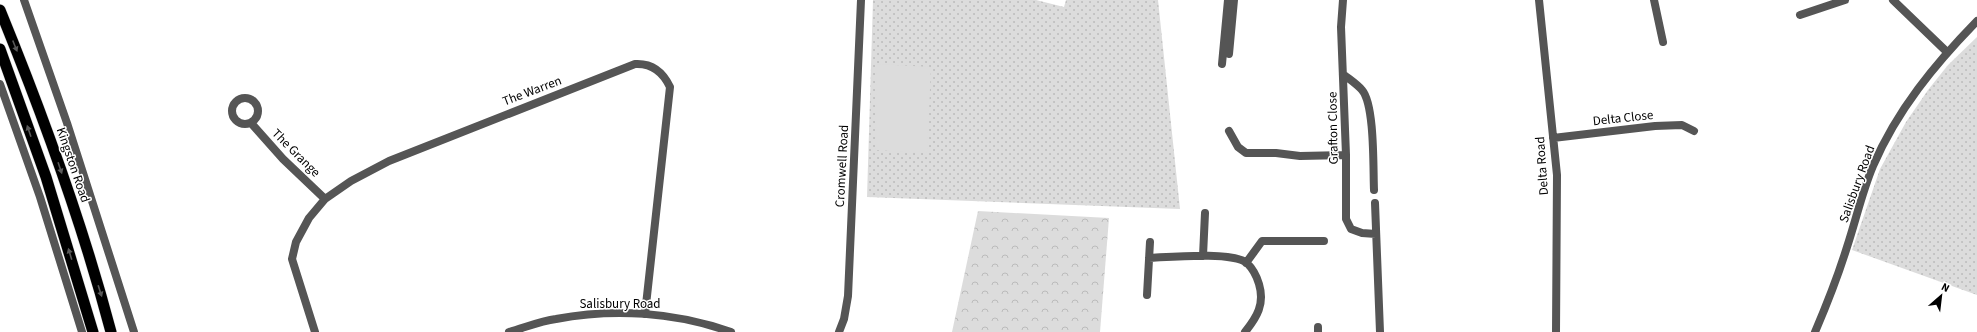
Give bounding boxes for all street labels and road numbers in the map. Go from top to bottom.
street label: The Warren [500,71,564,111]
street label: Grafton Close [1323,91,1343,165]
street label: Delta Close [1592,106,1654,130]
street label: Cromwell Road [831,124,853,208]
street label: Kingston Road [52,125,94,205]
street label: The Grange [268,125,324,181]
street label: Delta Road [1531,136,1553,196]
street label: Salisbury Road [1835,143,1879,225]
street label: Salisbury Road [579,295,661,313]

